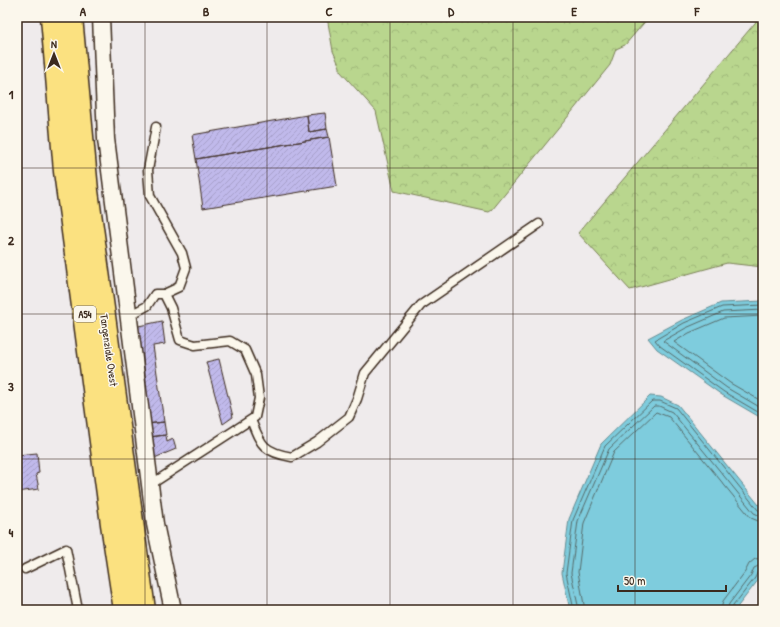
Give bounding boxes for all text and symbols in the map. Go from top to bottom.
text: A [80,2,87,20]
text: B [203,2,210,20]
text: C [325,2,333,20]
text: D [448,2,455,20]
text: E [571,2,577,20]
text: F [694,2,701,20]
north arrow [34,34,74,74]
text: N [51,37,57,51]
text: 1 [9,85,14,103]
text: 2 [8,231,15,249]
road number: A54 [74,306,96,322]
street label: Tangenziale Ovest [97,313,121,387]
text: 3 [8,377,14,395]
text: 4 [9,523,14,541]
scale bar [618,567,726,593]
text: 50 m [624,572,645,589]

